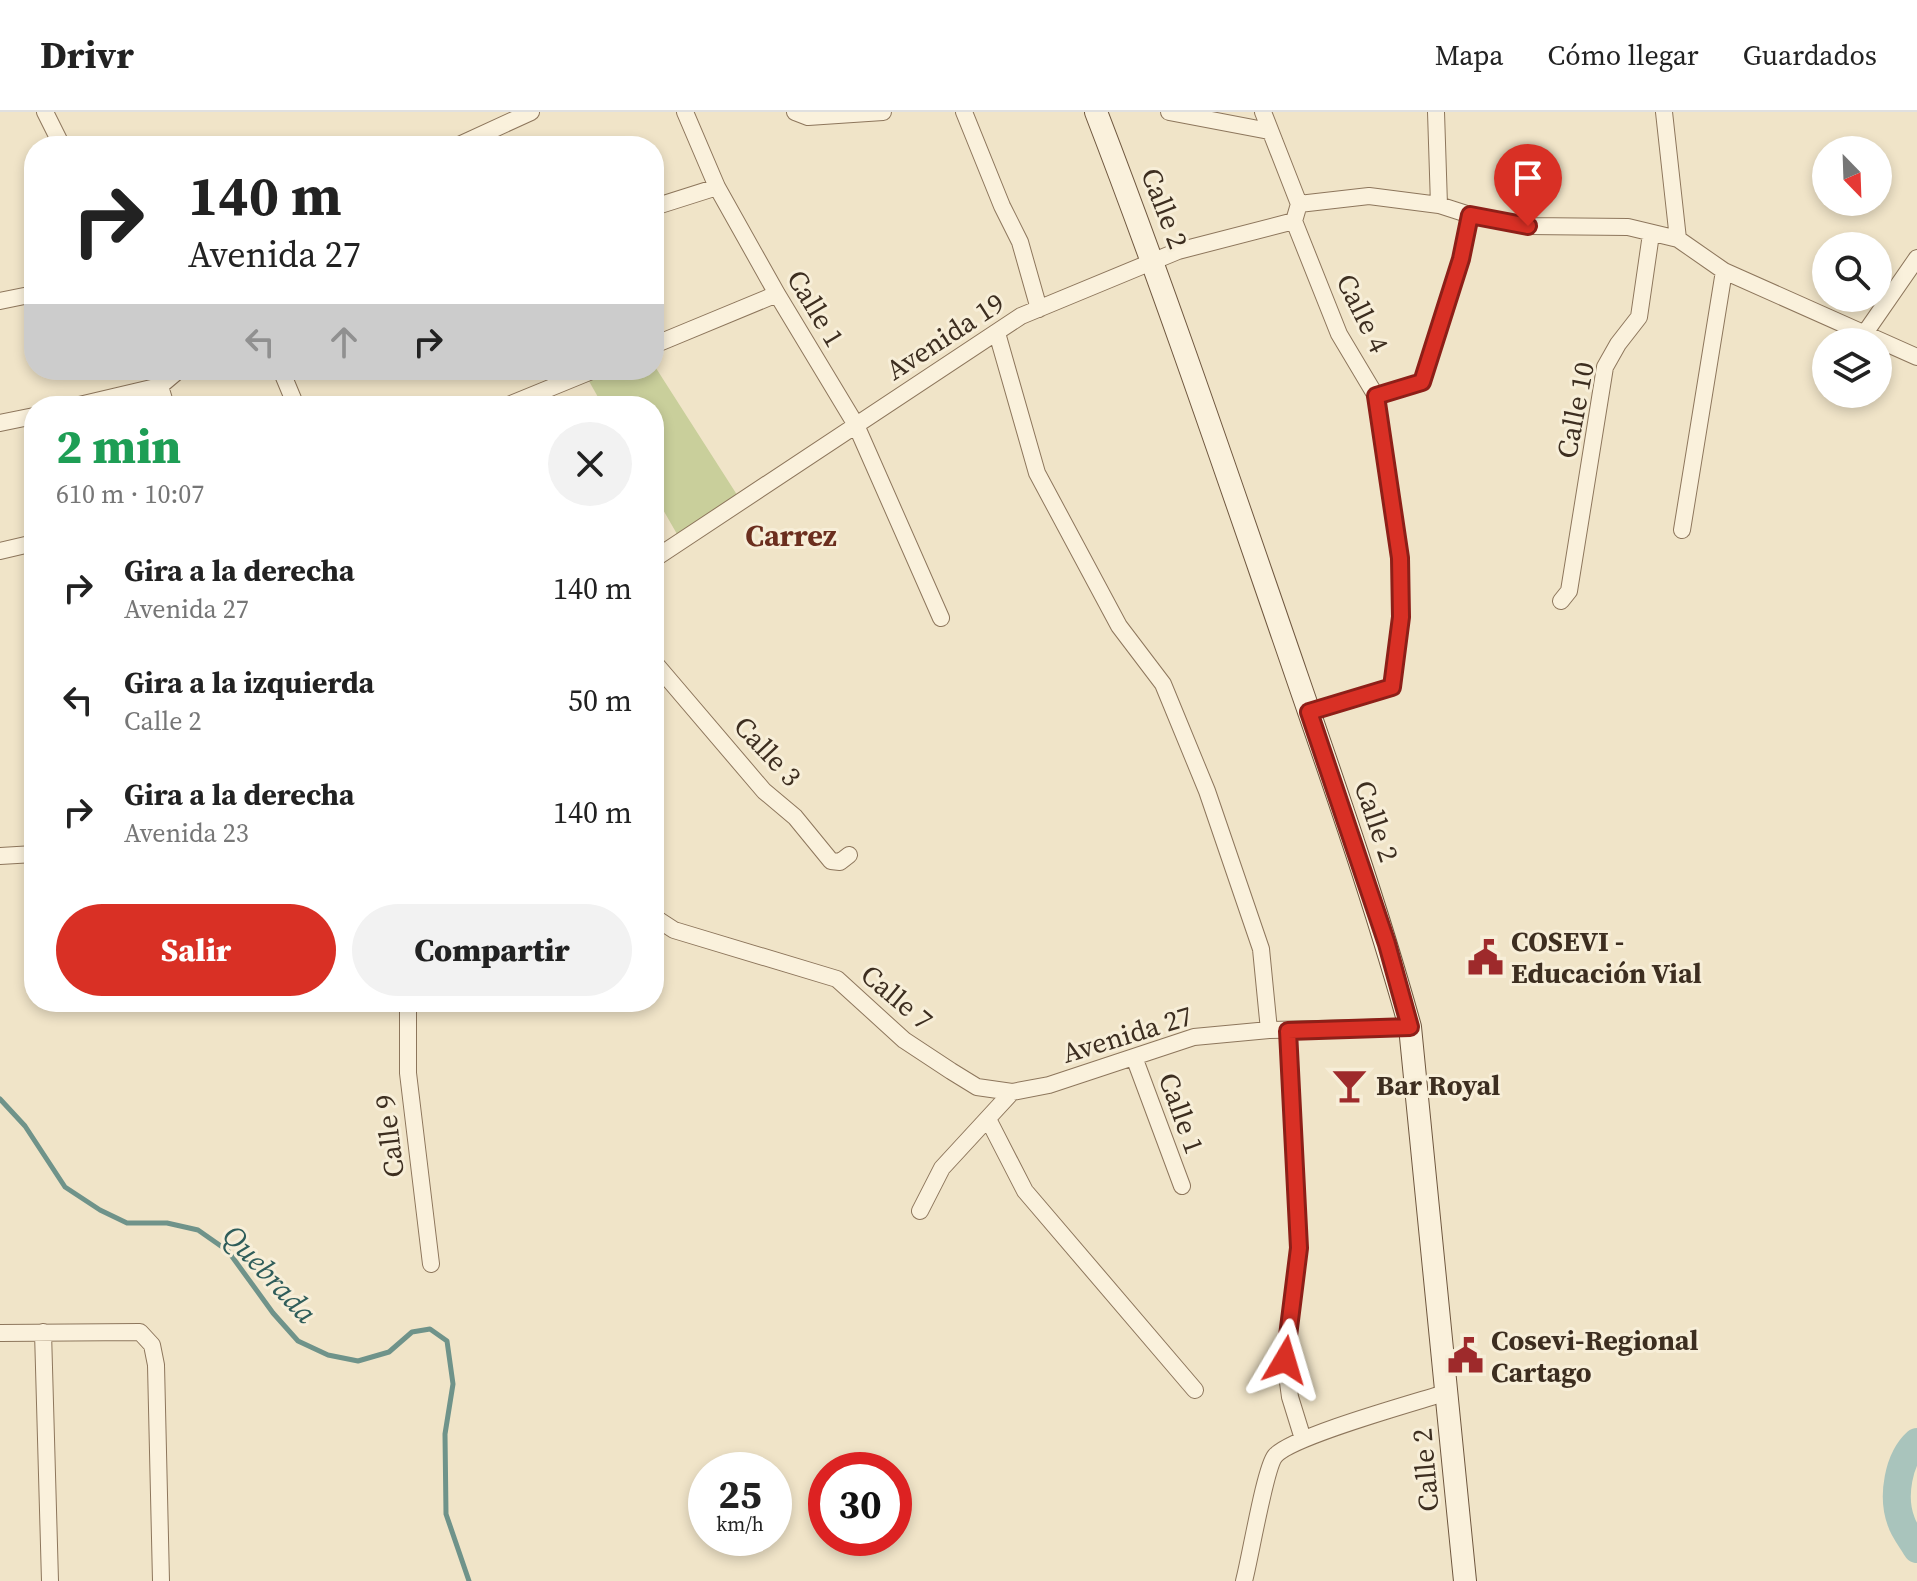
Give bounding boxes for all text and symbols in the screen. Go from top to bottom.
text: Drivr [40,29,134,81]
text: Mapa [1435,36,1504,74]
text: Cómo llegar [1548,36,1699,74]
text: Guardados [1743,36,1877,74]
north arrow [1812,136,1892,216]
map controls [1812,136,1892,408]
pin [1494,144,1562,226]
icon: arrive [1506,156,1550,200]
text: 140 m [188,157,342,234]
street label: Calle 2 [1132,162,1198,254]
icon: right [56,168,160,272]
text: Avenida 27 [188,230,361,279]
button: search [1812,232,1892,312]
street label: Calle 1 [778,262,854,354]
street label: Calle 4 [1328,267,1398,359]
street label: Avenida 19 [878,283,1012,389]
icon: left [238,320,282,364]
icon: ahead [322,320,366,364]
icon: right [406,320,450,364]
button: layers [1812,328,1892,408]
street label: Calle 10 [1547,359,1603,461]
text: 2 min [56,413,181,479]
button: close [548,422,632,506]
text: 610 m · 10:07 [56,476,204,512]
district label: Carrez [745,515,837,556]
text: Gira a la derecha [124,550,355,591]
icon: right [56,566,100,610]
text: 140 m [553,568,632,609]
text: Avenida 27 [124,591,249,627]
text: Gira a la izquierda [124,662,374,703]
icon: left [56,678,100,722]
text: 50 m [568,680,632,721]
text: Calle 2 [124,703,201,739]
street label: Calle 3 [726,708,810,794]
text: Gira a la derecha [124,774,355,815]
street label: Calle 2 [1345,775,1409,867]
icon: right [56,790,100,834]
text: 140 m [553,792,632,833]
text: Avenida 23 [124,815,249,851]
button: Salir [56,904,336,996]
button: Compartir [352,904,632,996]
place label: COSEVI - Educación Vial [1511,922,1702,992]
public building icon: COSEVI - Educación Vial [1466,938,1504,976]
street label: Calle 7 [853,956,941,1038]
street label: Avenida 27 [1057,996,1197,1072]
bar icon: Bar Royal [1331,1066,1369,1104]
place label: Bar Royal [1376,1066,1500,1104]
street label: Calle 1 [1150,1067,1214,1159]
street label: Calle 9 [365,1092,413,1180]
water label: Quebrada [214,1216,327,1333]
position arrow [1243,1318,1327,1402]
place label: Cosevi-Regional Cartago [1491,1321,1699,1391]
public building icon: Cosevi-Regional Cartago [1446,1337,1484,1375]
street label: Calle 2 [1402,1427,1448,1513]
speed limit sign: 30 [808,1452,912,1556]
text: 25 [718,1467,762,1521]
text: km/h [716,1510,764,1538]

